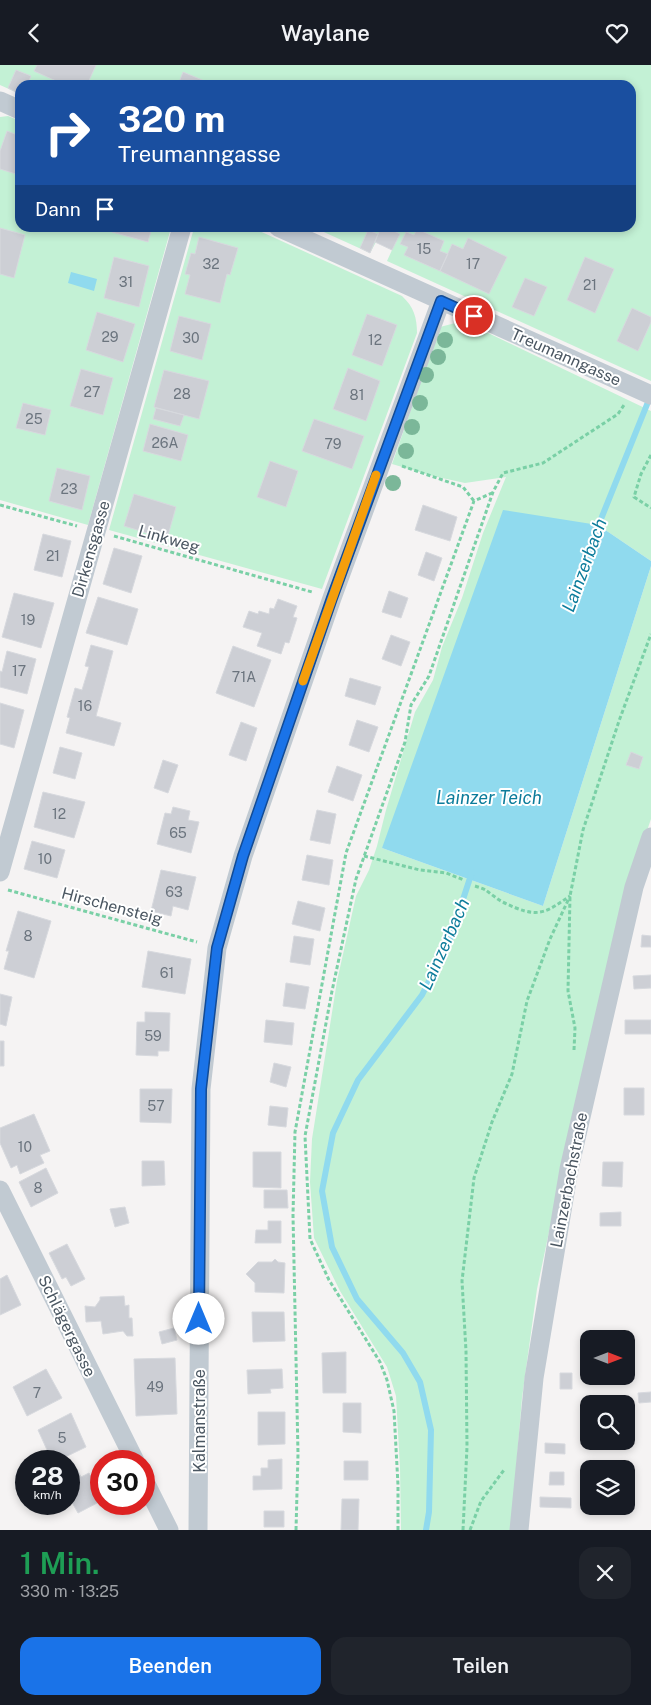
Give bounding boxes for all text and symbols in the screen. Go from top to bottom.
icon: back [20,19,48,47]
icon: heart [603,19,631,47]
text: Waylane [281,20,370,46]
text: 320 m [118,99,225,140]
icon: right [35,100,100,165]
text: Treumanngasse [118,141,281,167]
icon: arrive [91,195,119,223]
text: Dann [35,198,81,220]
house number: 15 [417,241,431,257]
house number: 32 [202,256,220,272]
house number: 17 [466,256,480,272]
house number: 31 [119,274,133,290]
house number: 21 [583,277,597,293]
pin [453,295,495,337]
icon: arrive [460,302,488,330]
street label: Treumanngasse [508,324,624,390]
house number: 29 [101,329,119,345]
house number: 30 [182,330,200,346]
house number: 12 [368,332,382,348]
house number: 27 [84,384,100,400]
house number: 28 [173,386,191,402]
house number: 81 [350,387,364,403]
house number: 25 [25,411,43,427]
house number: 26A [152,435,179,451]
house number: 79 [325,436,342,452]
house number: 23 [60,481,78,497]
street label: Dirkensgasse [68,498,114,600]
water label: Lainzerbach [557,515,611,615]
street label: Linkweg [136,521,202,557]
house number: 21 [46,548,60,564]
house number: 19 [21,612,35,628]
house number: 17 [12,663,26,679]
house number: 71A [232,669,256,685]
house number: 16 [78,698,92,714]
water label: Lainzer Teich [436,787,542,808]
house number: 12 [52,806,66,822]
house number: 65 [169,825,187,841]
house number: 10 [38,851,52,867]
street label: Hirschensteig [60,883,164,929]
house number: 63 [165,884,183,900]
water label: Lainzerbach [414,895,474,993]
house number: 8 [23,928,33,944]
house number: 61 [160,965,174,981]
house number: 59 [144,1028,162,1044]
house number: 57 [147,1098,165,1114]
street label: Lainzerbachstraße [547,1111,591,1249]
house number: 10 [18,1139,32,1155]
house number: 8 [33,1180,43,1196]
street label: Schlägergasse [34,1272,100,1380]
position arrow [172,1292,224,1344]
north arrow [580,1330,635,1385]
map controls [580,1330,635,1515]
street label: Kalmanstraße [190,1369,209,1473]
house number: 49 [146,1379,164,1395]
house number: 7 [33,1385,41,1401]
button: search [580,1395,635,1450]
house number: 5 [58,1430,67,1446]
speed limit sign: 30 [90,1450,155,1515]
button: layers [580,1460,635,1515]
text: 28 [31,1461,64,1491]
text: km/h [33,1488,62,1502]
text: 1 Min. [20,1545,100,1581]
button: close [579,1547,631,1599]
text: 330 m · 13:25 [20,1582,119,1601]
button: Beenden [20,1637,321,1695]
button: Teilen [331,1637,631,1695]

